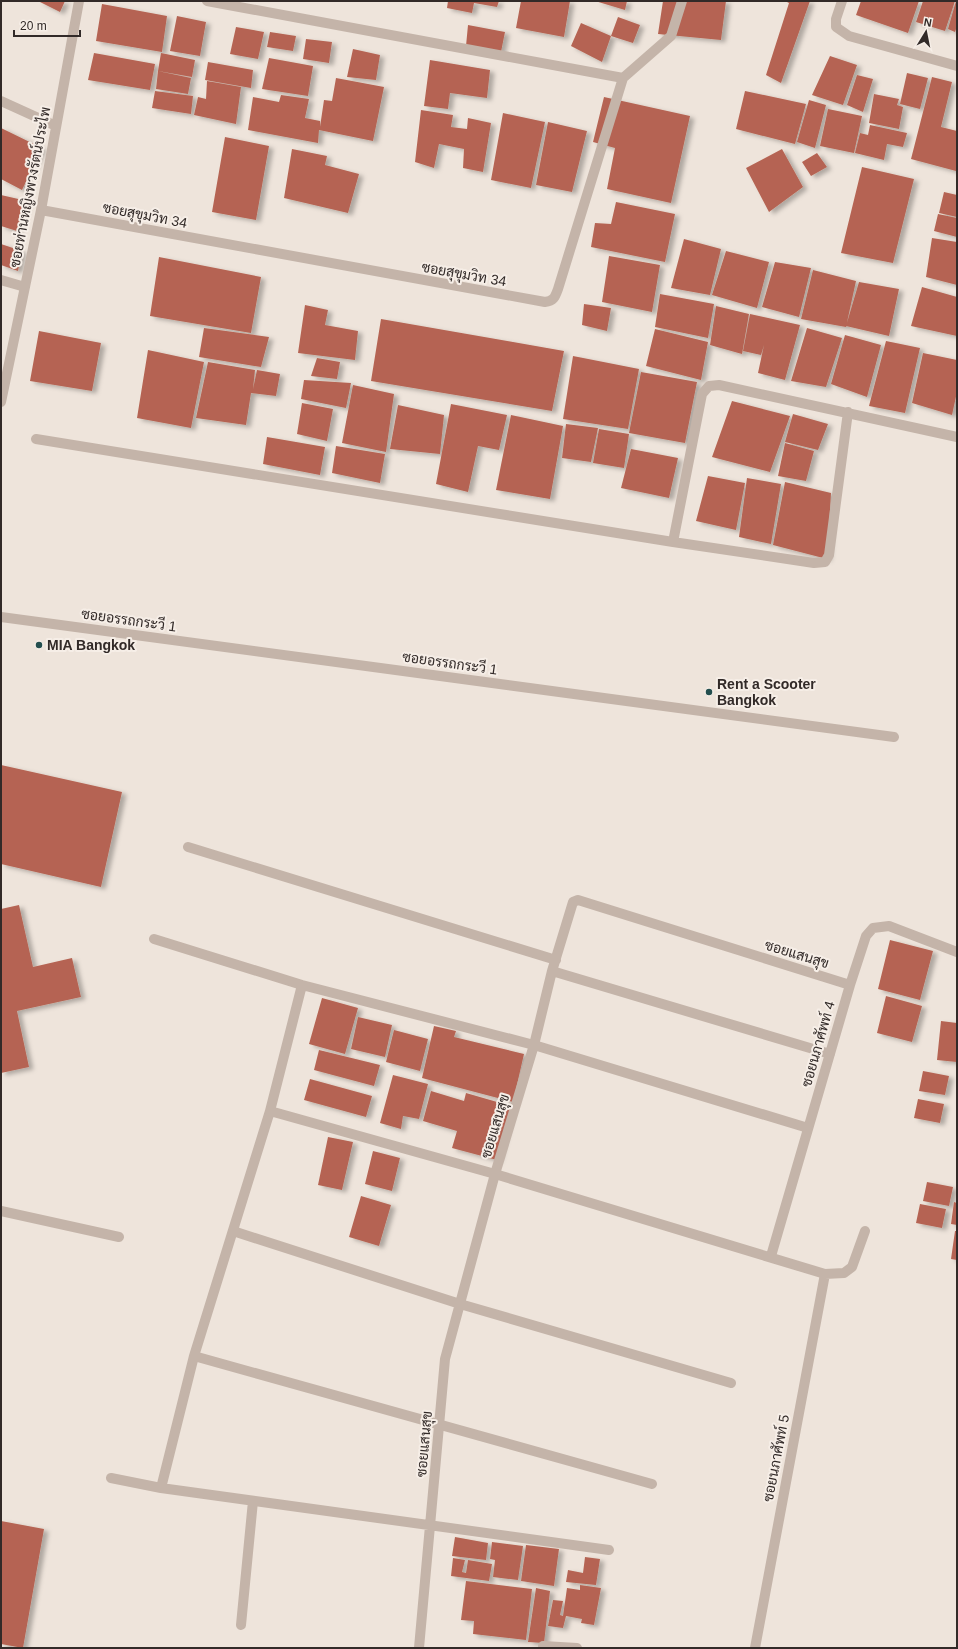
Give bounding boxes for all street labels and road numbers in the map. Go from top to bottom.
street label: ซอยท่านหญิงพวงรัตน์ประไพ [6,105,54,269]
street label: ซอยสุขุมวิท 34 [101,199,189,233]
street label: ซอยสุขุมวิท 34 [420,259,508,291]
street label: ซอยอรรถกระวี 1 [80,604,178,635]
street label: ซอยอรรถกระวี 1 [401,647,499,678]
street label: ซอยแสนสุข [762,937,831,973]
street label: ซอยนภาศัพท์ 4 [797,999,838,1089]
street label: ซอยแสนสุข [478,1092,514,1161]
street label: ซอยแสนสุข [413,1410,437,1478]
street label: ซอยนภาศัพท์ 5 [759,1413,792,1503]

